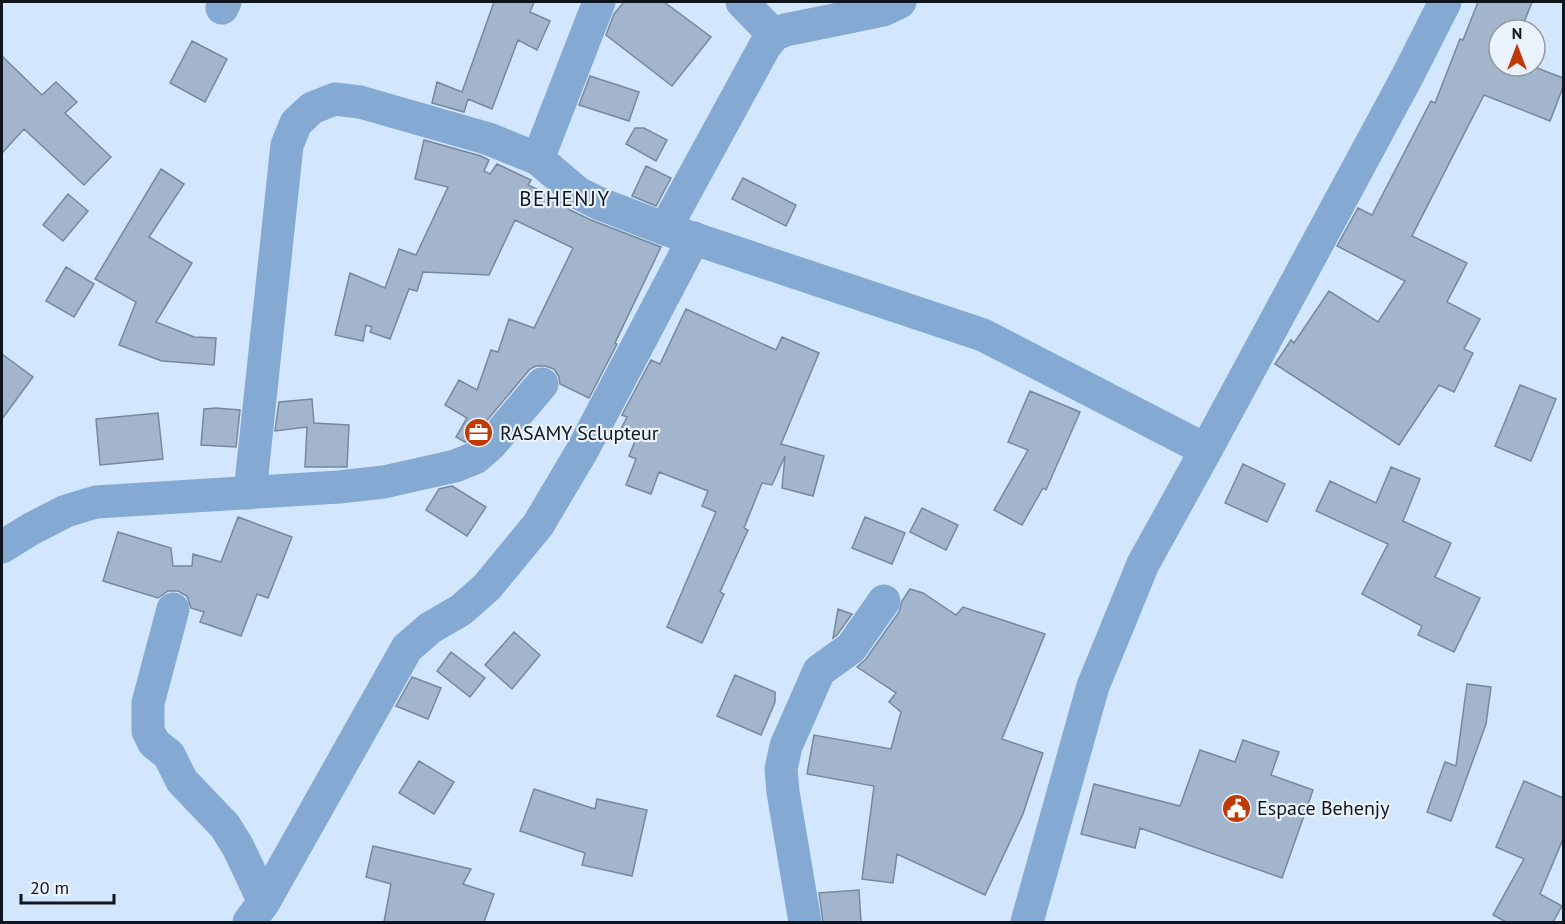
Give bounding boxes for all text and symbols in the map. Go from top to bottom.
north arrow [1487,18,1547,78]
text: N [1512,23,1522,43]
district label: BEHENJY [519,185,611,212]
office icon: RASAMY Sclupteur [463,417,495,449]
place label: RASAMY Sclupteur [500,420,659,446]
public building icon: Espace Behenjy [1220,792,1252,824]
place label: Espace Behenjy [1257,795,1390,821]
scale bar [21,867,114,905]
text: 20 m [30,876,69,899]

